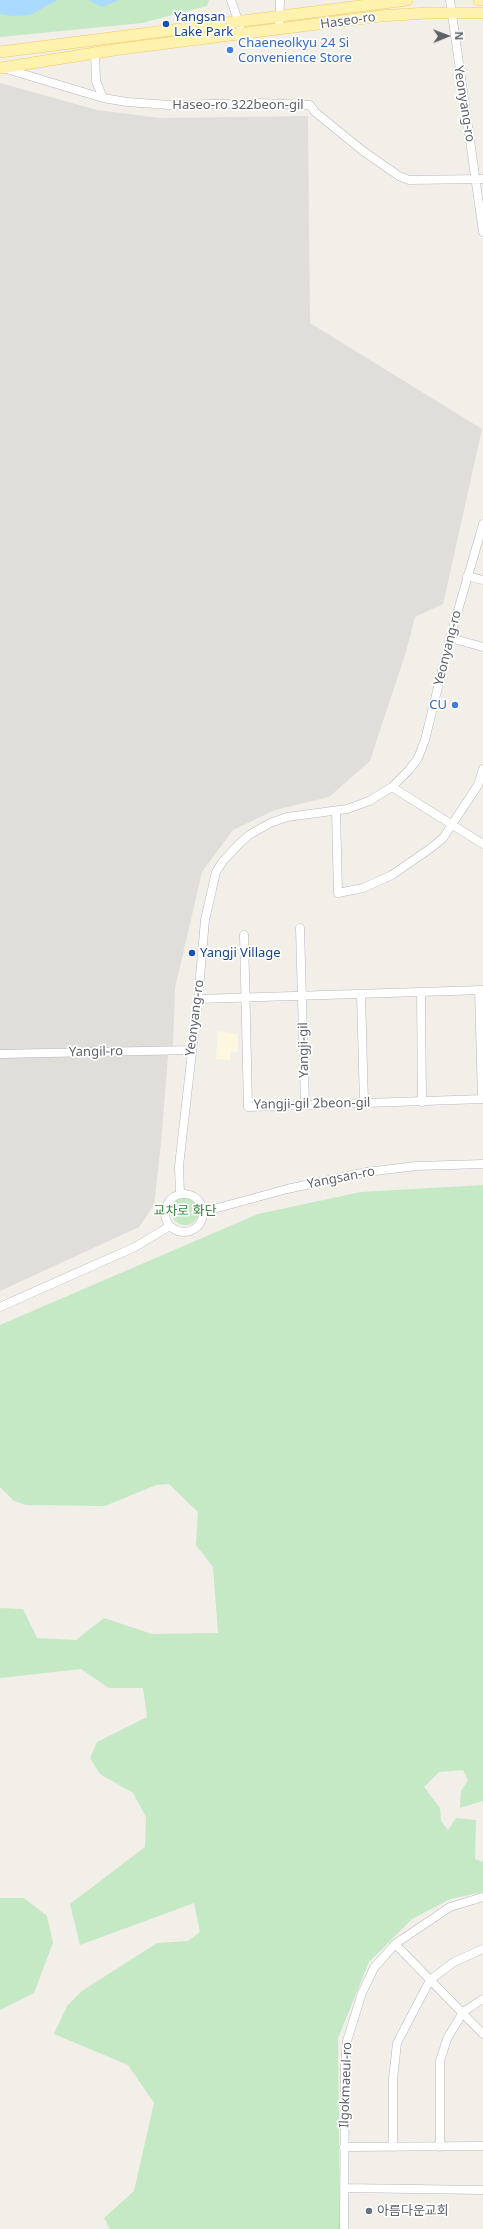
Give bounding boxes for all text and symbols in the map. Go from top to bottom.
place label: Yangsan Lake Park [174,9,233,40]
street label: Haseo-ro [319,9,377,33]
north arrow [427,16,467,56]
marker: Yangsan Lake Park [161,19,171,29]
text: N [452,31,467,40]
place label: Chaeneolkyu 24 Si Convenience Store [238,35,352,66]
marker: Chaeneolkyu 24 Si Convenience Store [225,45,235,55]
street label: Yeonyang-ro [450,65,478,143]
street label: Haseo-ro 322beon-gil [172,97,304,113]
street label: Yeonyang-ro [431,609,465,687]
place label: CU [429,697,447,713]
marker: CU [450,700,460,710]
place label: Yangji Village [200,945,281,961]
marker: Yangji Village [187,948,197,958]
street label: Yeonyang-ro [183,979,207,1057]
street label: Yangji-gil [296,1022,312,1078]
street label: Yangil-ro [69,1044,123,1060]
street label: Yangji-gil 2beon-gil [254,1095,370,1113]
street label: Yangsan-ro [306,1164,376,1192]
park label: 교차로 화단 [153,1203,217,1219]
street label: Ilgokmaeul-ro [337,2042,355,2128]
place label: 아름다운교회 [377,2203,449,2219]
marker: 아름다운교회 [364,2206,374,2216]

